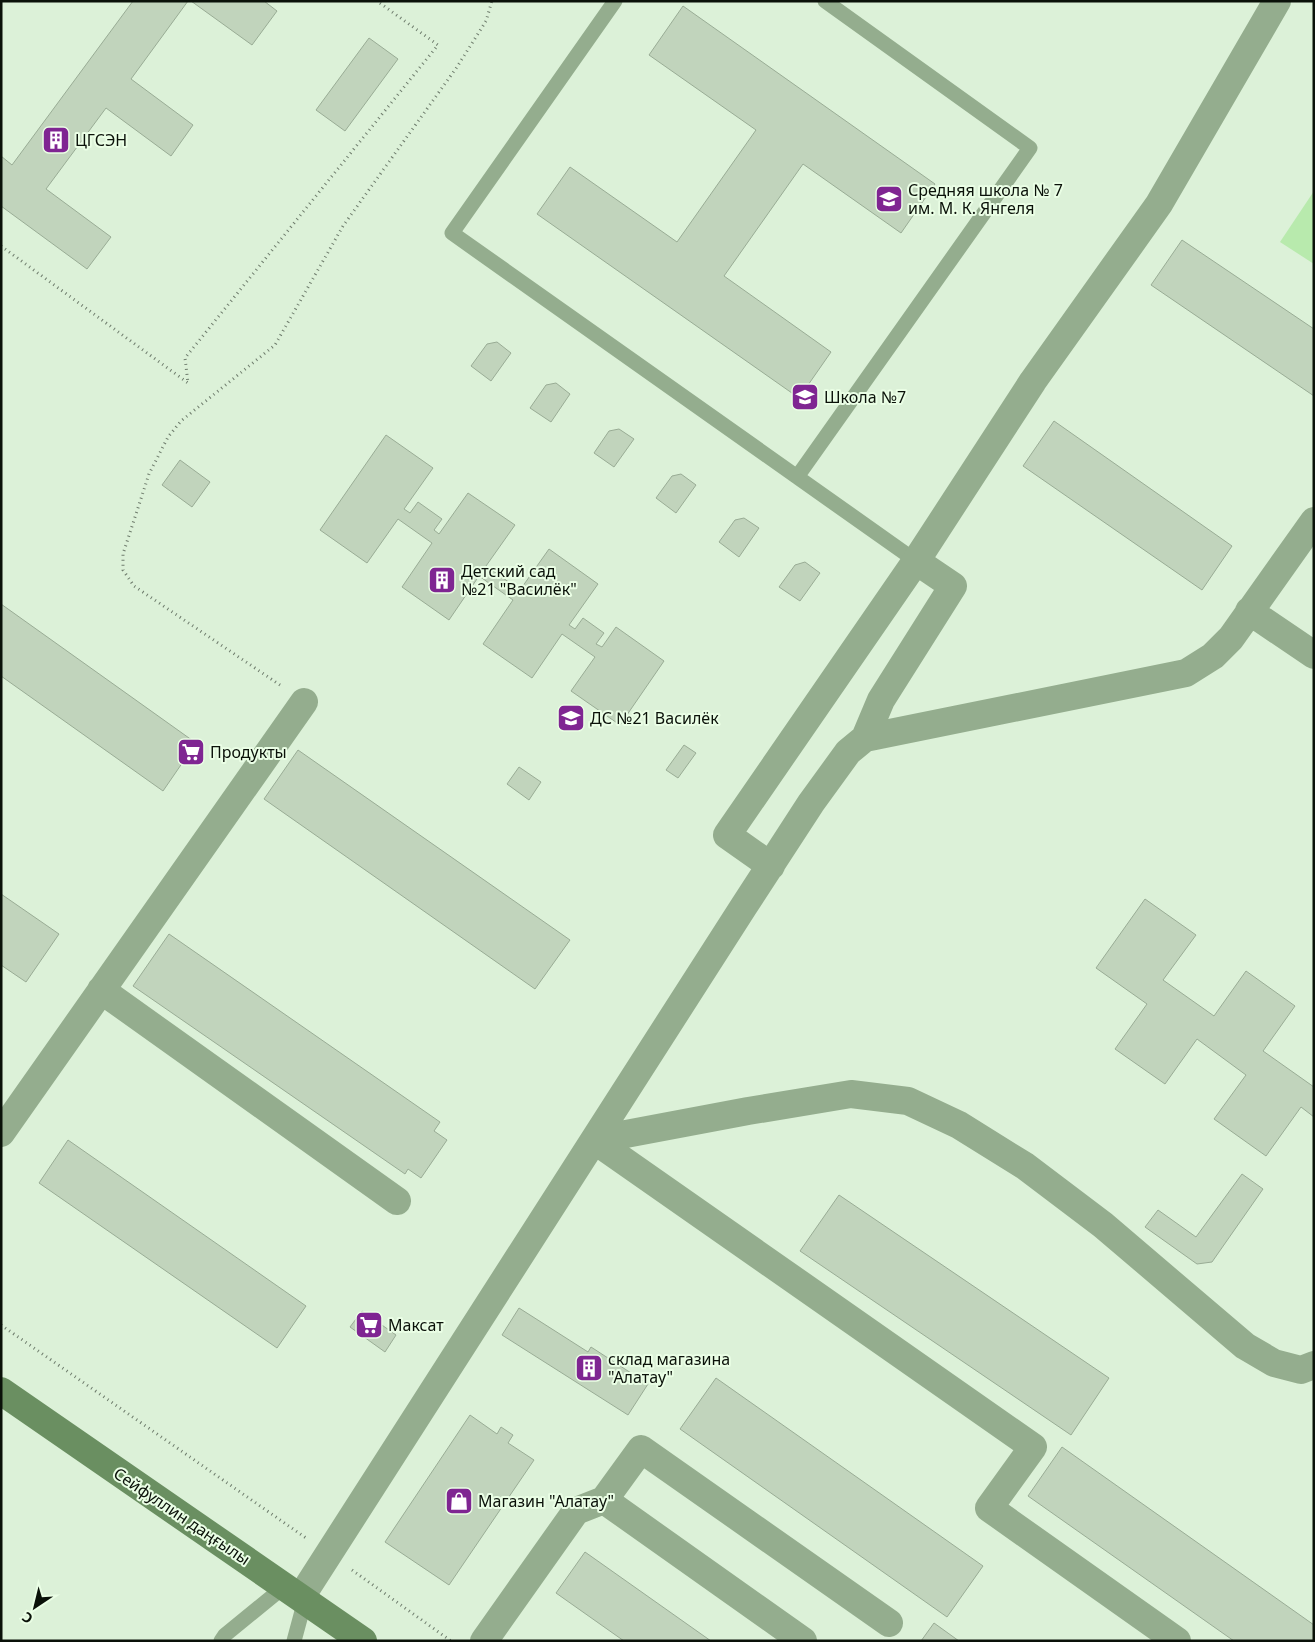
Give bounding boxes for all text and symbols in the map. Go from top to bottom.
building icon: ЦГСЭН [41,125,71,155]
place label: ЦГСЭН [75,129,127,151]
place label: Средняя школа № 7 им. М. К. Янгеля [908,179,1063,219]
school or university icon: Средняя школа № 7 им. М. К. Янгеля [874,184,904,214]
school or university icon: Школа №7 [790,382,820,412]
place label: Школа №7 [824,386,906,408]
place label: Детский сад №21 "Василёк" [461,560,577,600]
building icon: Детский сад №21 "Василёк" [427,565,457,595]
school or university icon: ДС №21 Василёк [556,703,586,733]
place label: ДС №21 Василёк [590,707,719,729]
supermarket icon: Продукты [176,737,206,767]
place label: Продукты [210,741,287,763]
supermarket icon: Максат [354,1310,384,1340]
place label: Максат [388,1314,444,1336]
place label: склад магазина "Алатау" [608,1348,730,1388]
building icon: склад магазина "Алатау" [574,1353,604,1383]
street label: Сейфуллин даңғылы [109,1462,255,1570]
shop icon: Магазин "Алатау" [444,1486,474,1516]
place label: Магазин "Алатау" [478,1490,614,1512]
north arrow [10,1582,60,1632]
text: С [18,1608,36,1628]

